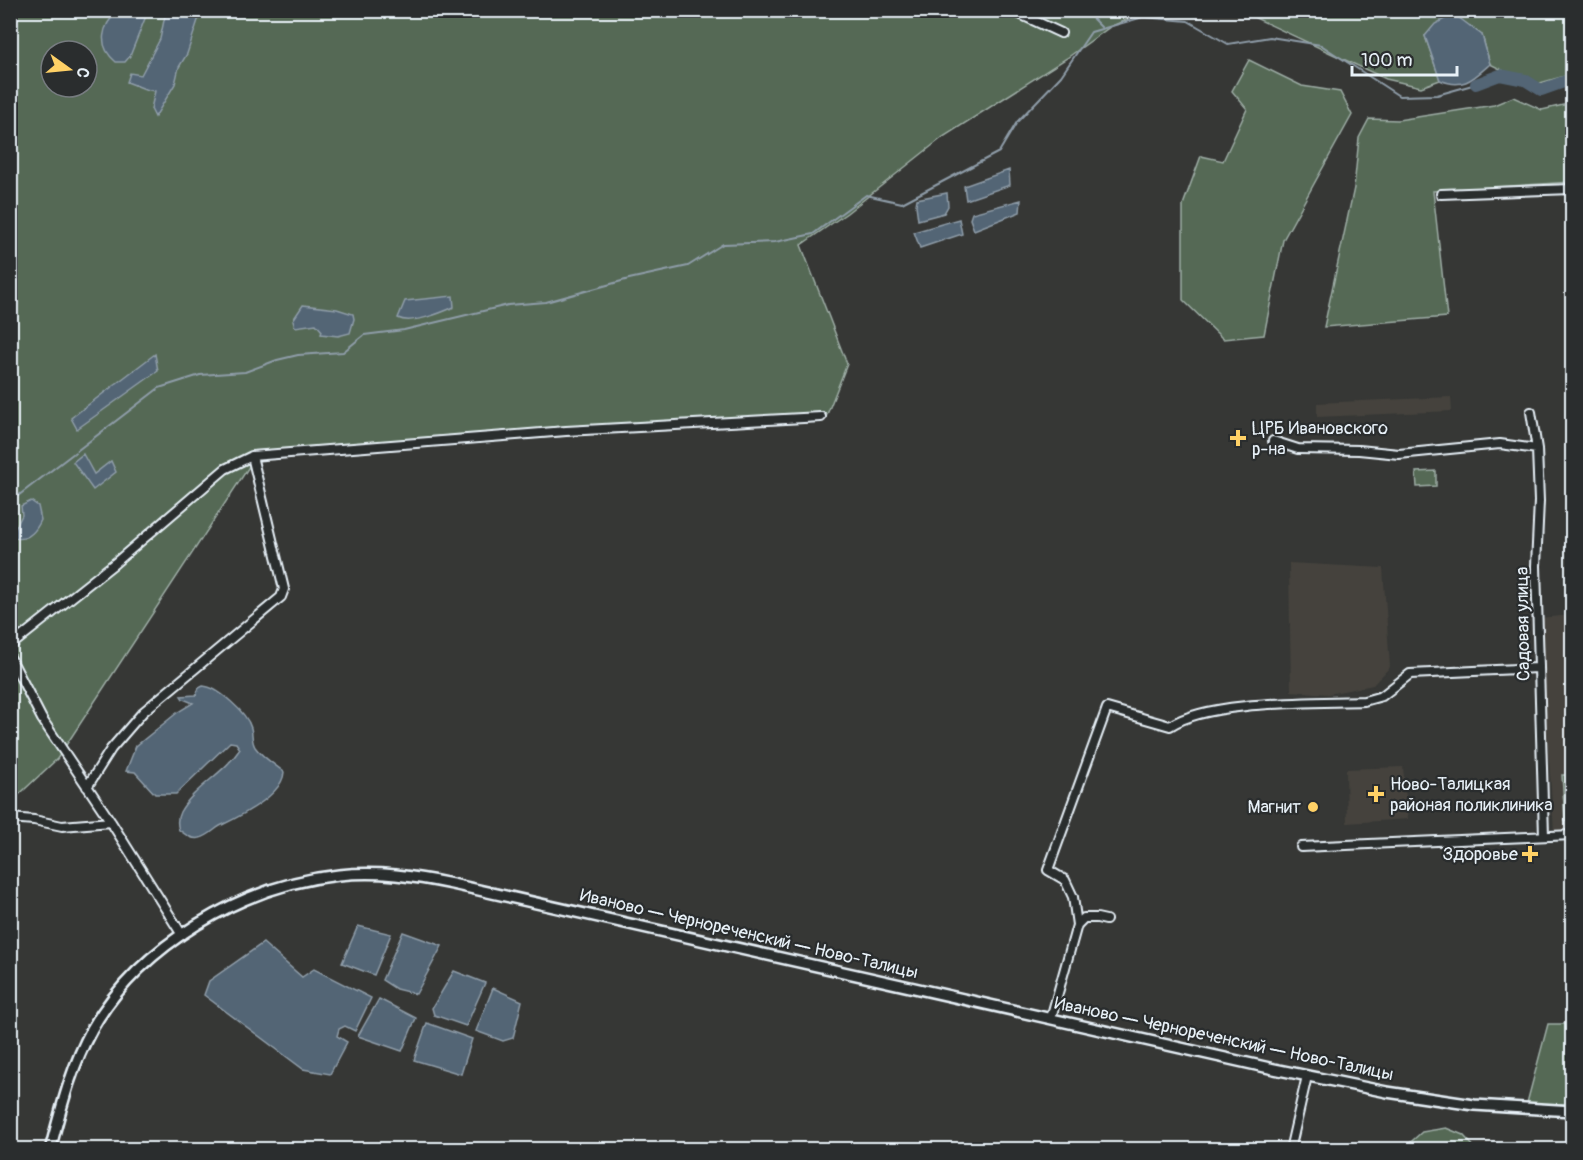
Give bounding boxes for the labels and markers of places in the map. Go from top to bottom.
place label: ЦРБ Ивановского р-на [1252,417,1388,461]
marker: ЦРБ Ивановского р-на [1229,429,1247,447]
place label: Ново-Талицкая районая поликлиника [1390,773,1553,817]
marker: Ново-Талицкая районая поликлиника [1367,785,1385,803]
place label: Магнит [1248,796,1301,819]
marker: Магнит [1306,800,1320,814]
place label: Здоровье [1443,843,1518,866]
marker: Здоровье [1523,847,1537,861]

